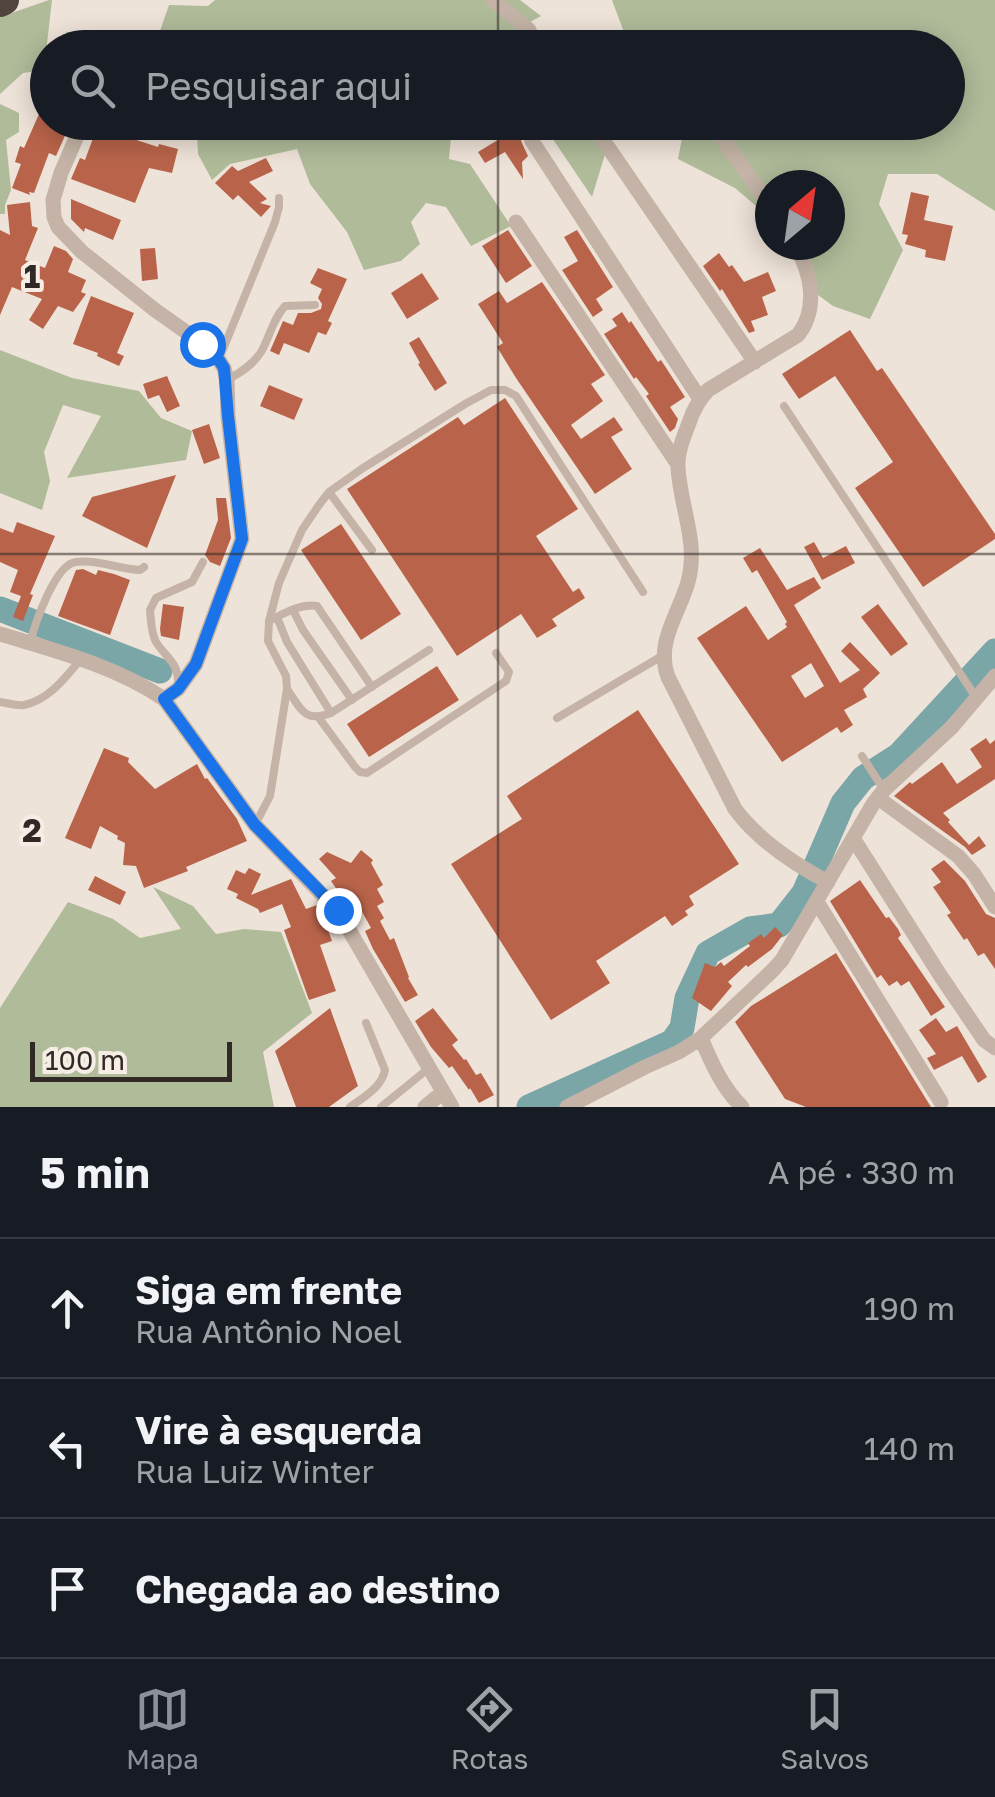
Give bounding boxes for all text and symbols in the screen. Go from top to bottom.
search box [30,30,965,140]
icon: search [65,58,120,113]
text: Pesquisar aqui [145,63,412,108]
north arrow [755,170,845,260]
text: 1 [24,257,40,295]
route start [180,322,226,368]
text: 2 [22,811,42,849]
route end [316,888,362,934]
scale bar [30,1037,232,1082]
text: 100 m [45,1043,125,1076]
text: 5 min [40,1147,150,1197]
text: A pé · 330 m [768,1153,955,1191]
text: Siga em frente [135,1267,402,1312]
icon: ahead [40,1281,95,1336]
text: 190 m [864,1289,955,1327]
text: Rua Antônio Noel [135,1312,402,1350]
text: Vire à esquerda [135,1407,422,1452]
icon: left [40,1421,95,1476]
text: 140 m [864,1429,955,1467]
text: Rua Luiz Winter [135,1452,374,1490]
icon: arrive [40,1561,95,1616]
text: Chegada ao destino [135,1566,500,1611]
tab: Mapa [126,1682,199,1775]
tab: Rotas [451,1682,528,1775]
tab: Salvos [780,1682,869,1775]

